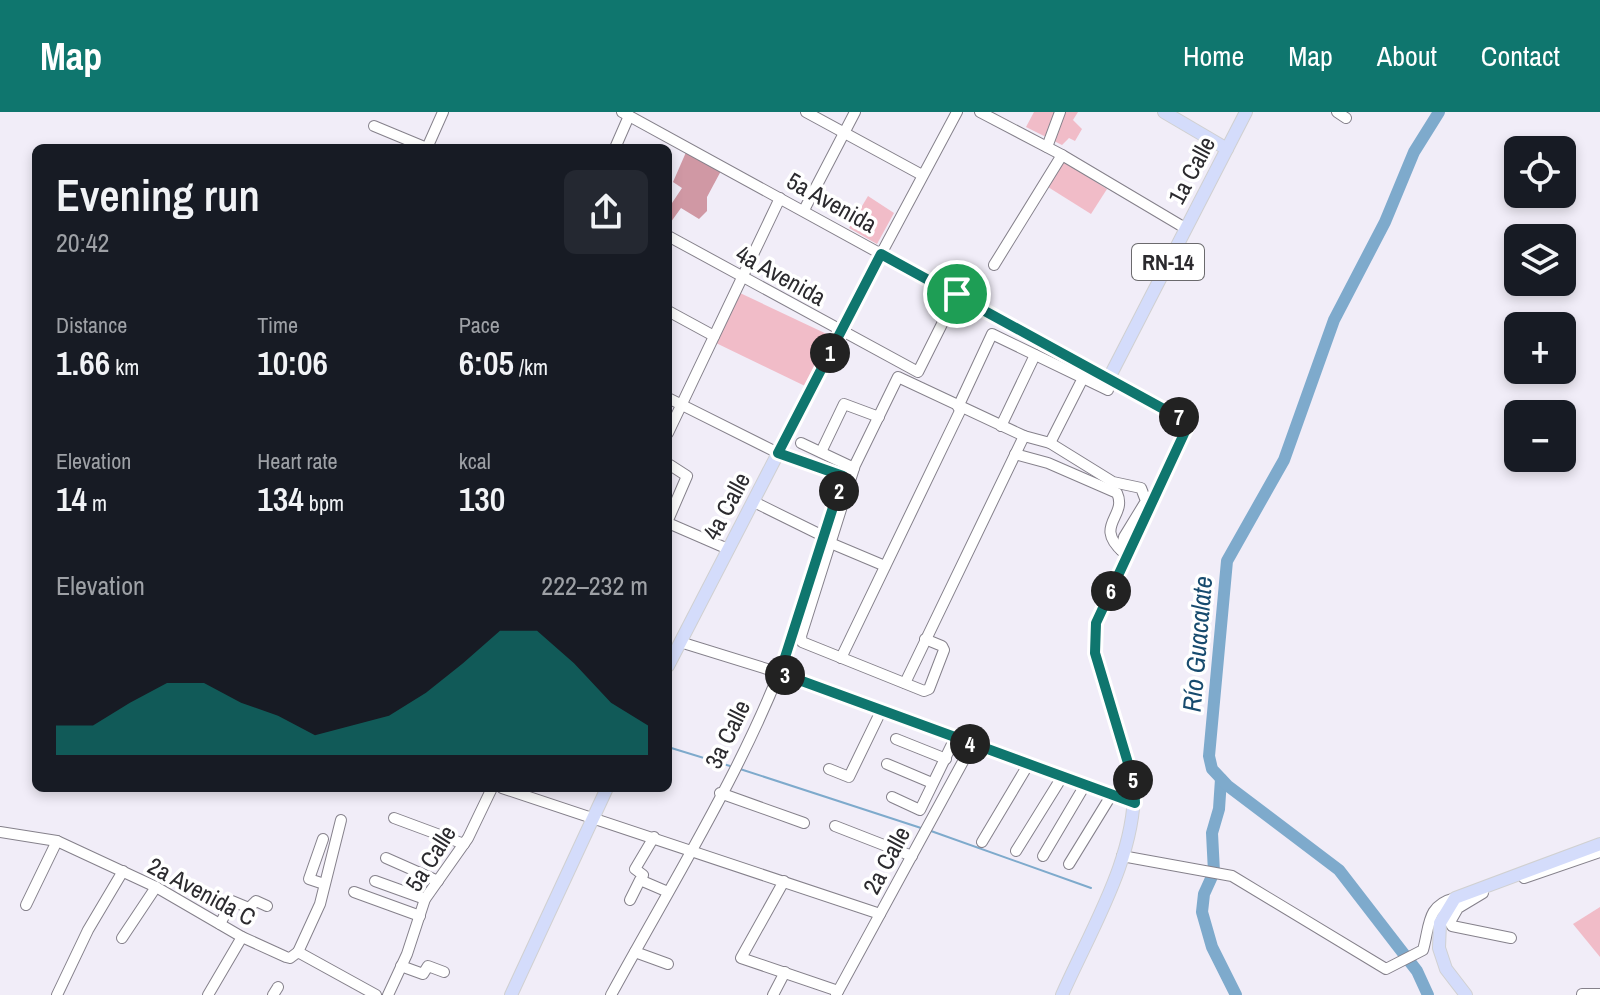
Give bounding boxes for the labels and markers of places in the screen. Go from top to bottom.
pin [923,260,991,328]
pin: 1 [810,333,850,373]
pin: 7 [1159,397,1199,437]
pin: 2 [819,471,859,511]
pin: 6 [1091,571,1131,611]
pin: 3 [765,655,805,695]
pin: 4 [950,724,990,764]
pin: 5 [1113,760,1153,800]

